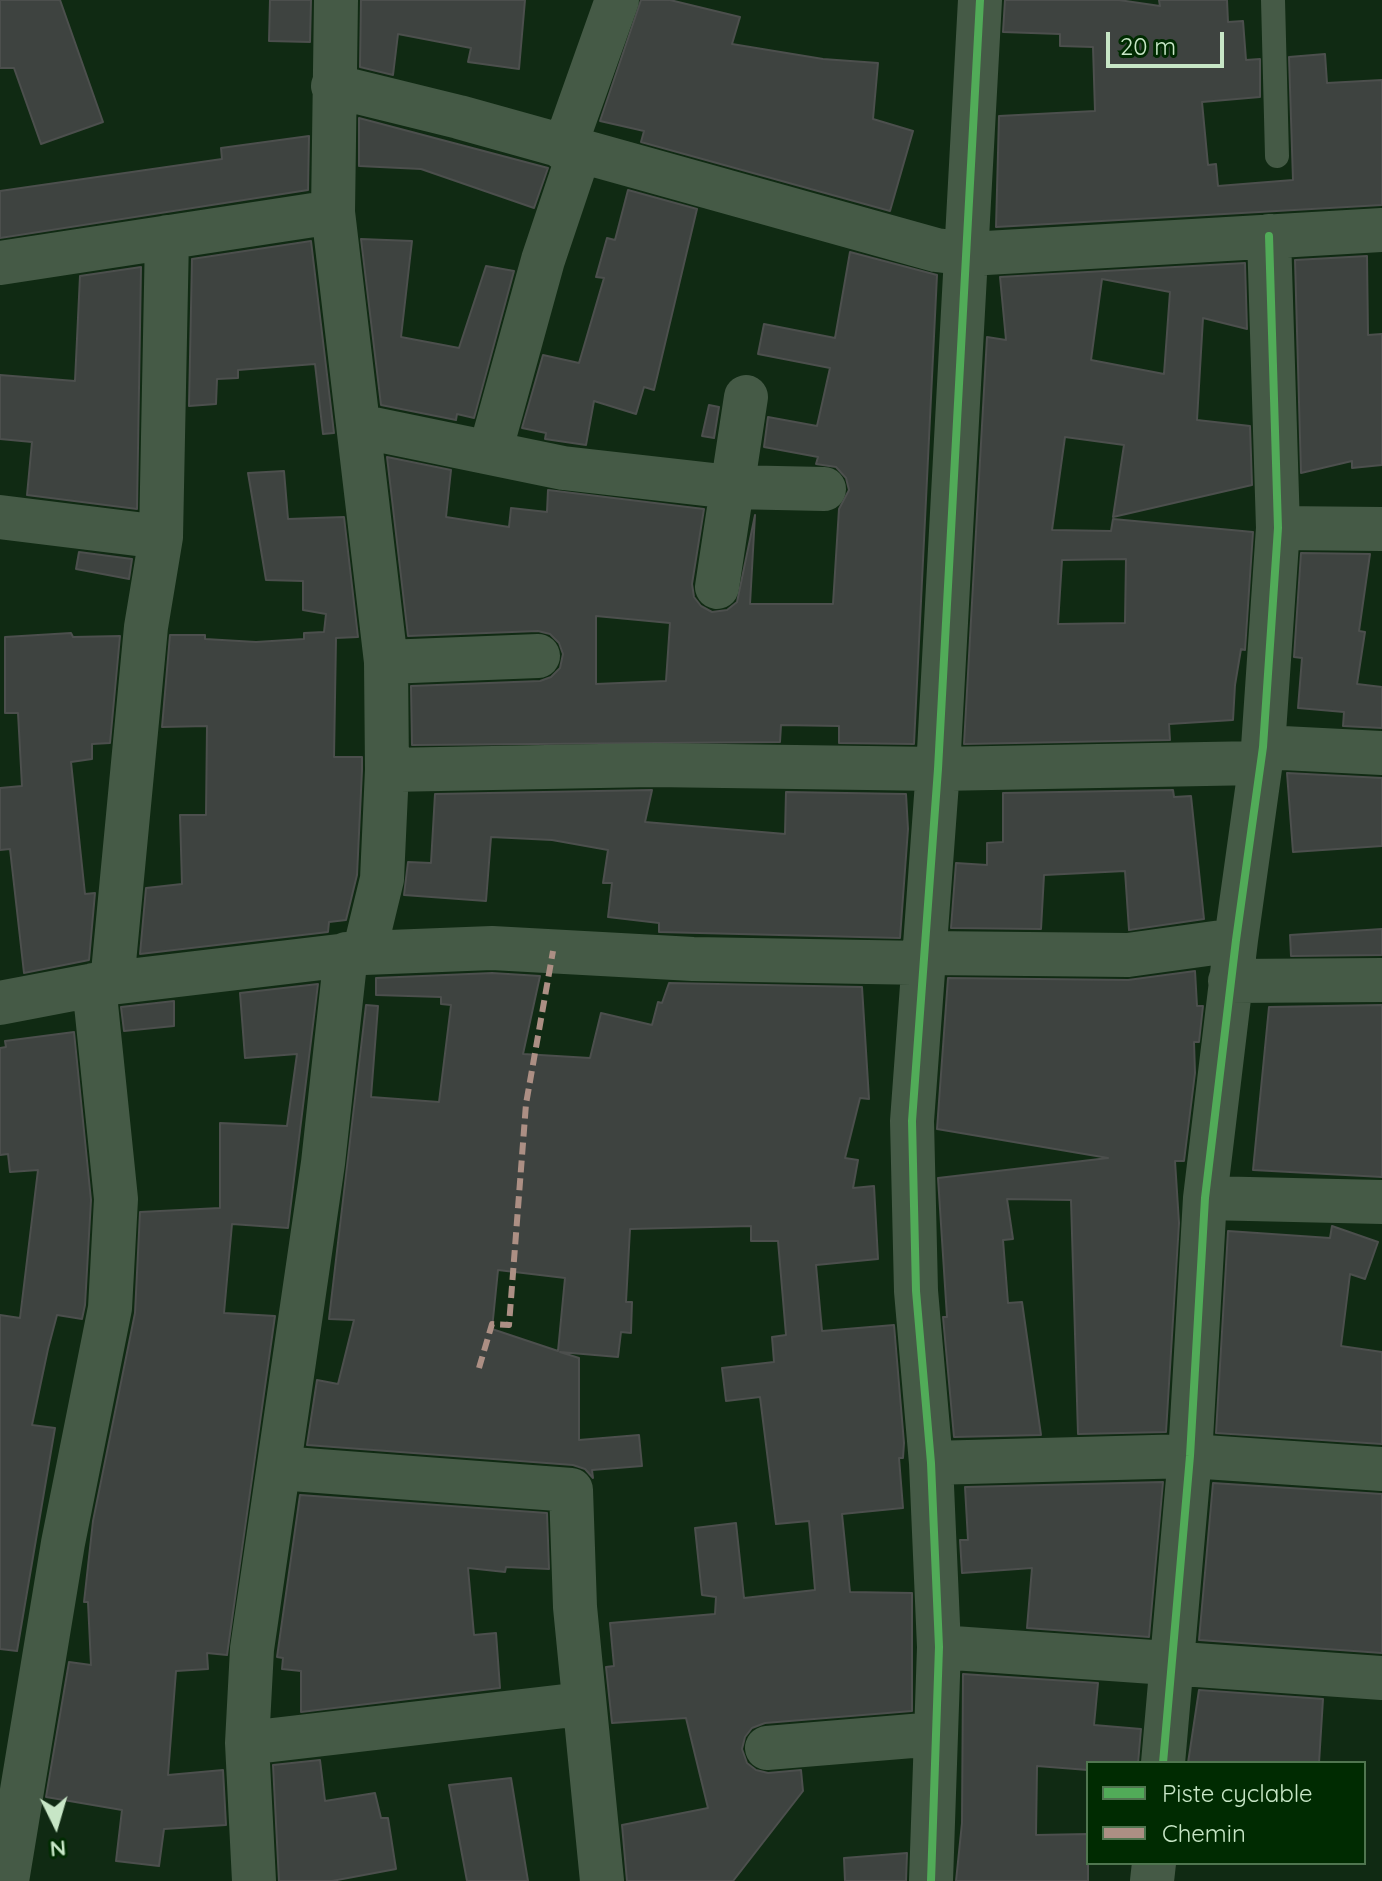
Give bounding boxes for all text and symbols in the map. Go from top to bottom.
scale bar [1110,16,1228,66]
text: 20 m [1120,31,1176,61]
legend [1086,1761,1366,1865]
text: Piste cyclable [1162,1778,1313,1808]
north arrow [16,1785,96,1865]
text: Chemin [1162,1818,1246,1848]
text: N [49,1834,67,1864]

